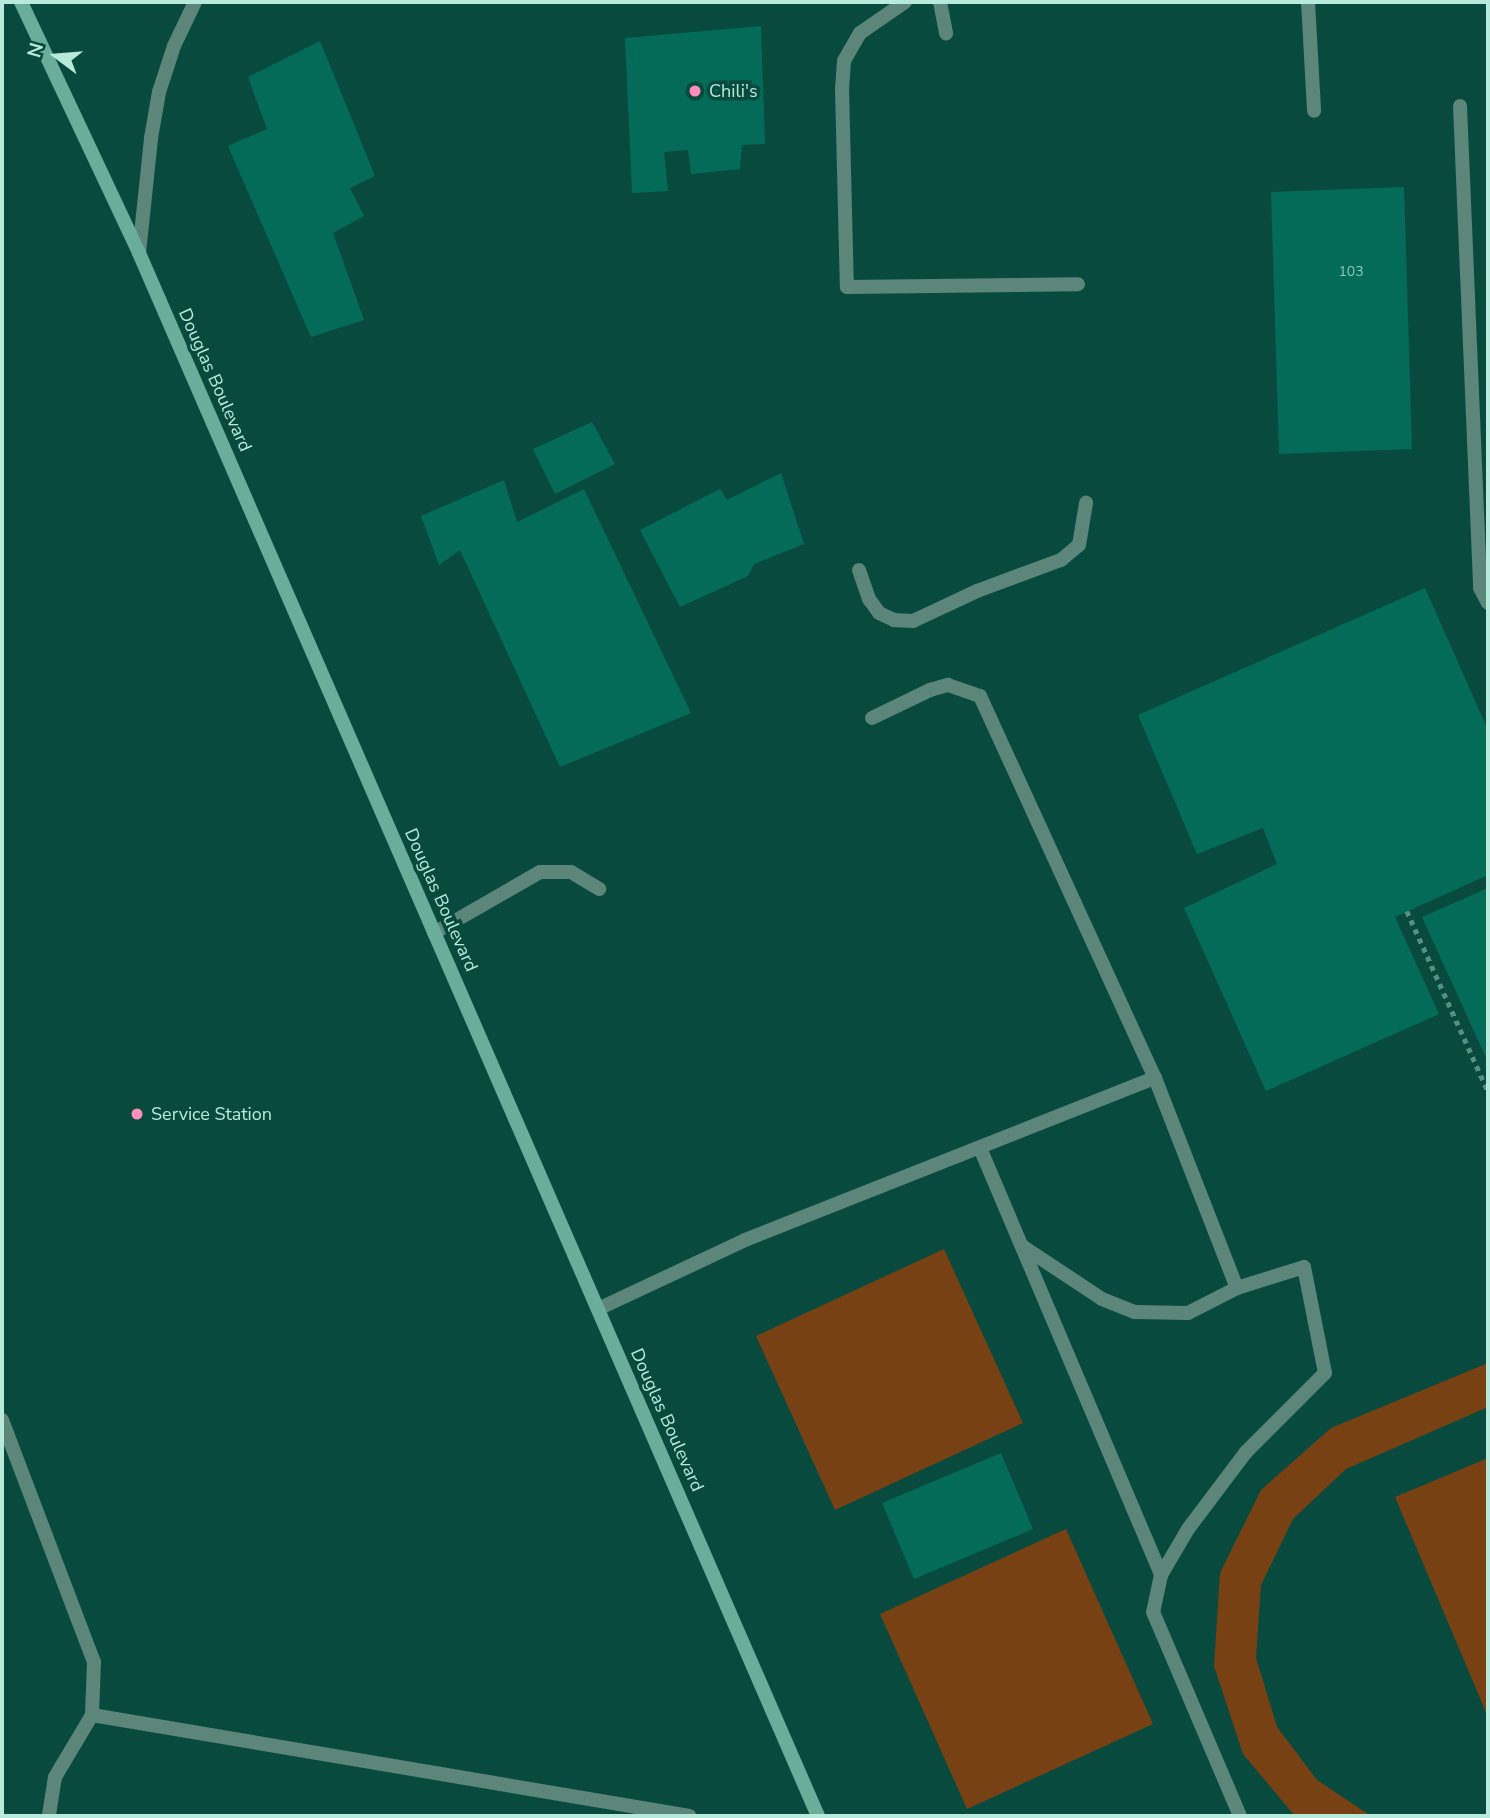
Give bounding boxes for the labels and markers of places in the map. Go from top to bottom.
place label: Chili's [709,80,758,102]
marker: Chili's [687,83,703,99]
place label: Service Station [151,1103,272,1125]
marker: Service Station [129,1106,145,1122]

